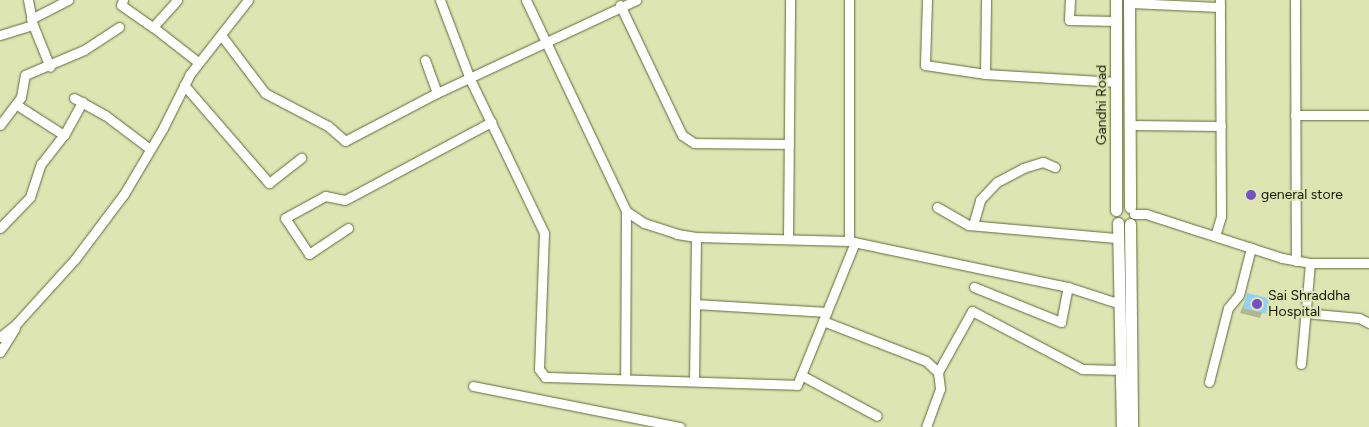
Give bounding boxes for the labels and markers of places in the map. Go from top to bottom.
place label: general store [1261,187,1343,203]
marker: general store [1245,189,1257,201]
place label: Sai Shraddha Hospital [1268,288,1350,321]
marker: Sai Shraddha Hospital [1250,297,1264,311]

